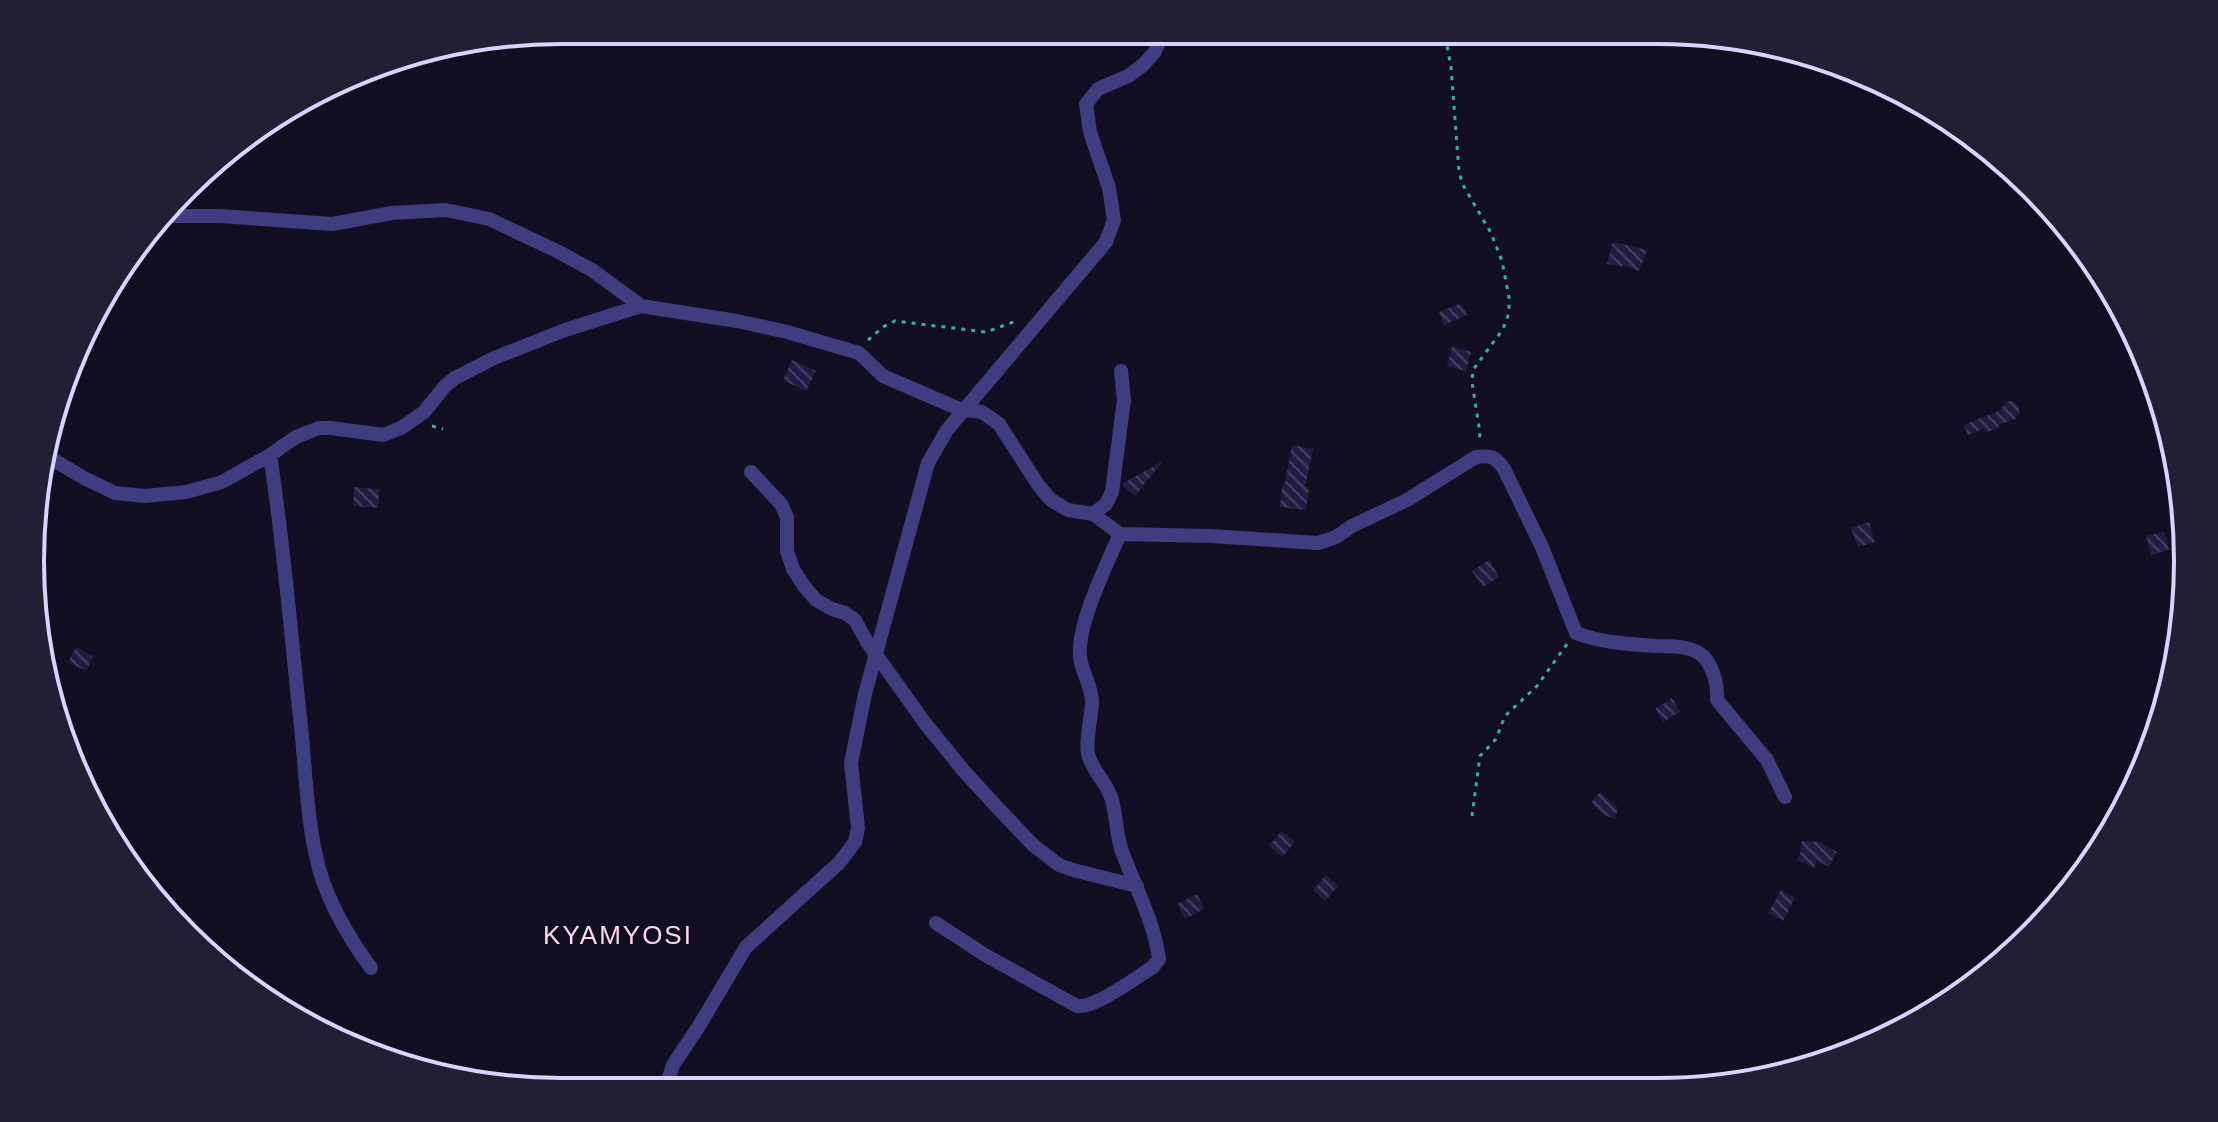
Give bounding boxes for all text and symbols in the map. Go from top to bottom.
district label: KYAMYOSI [543,920,693,950]

